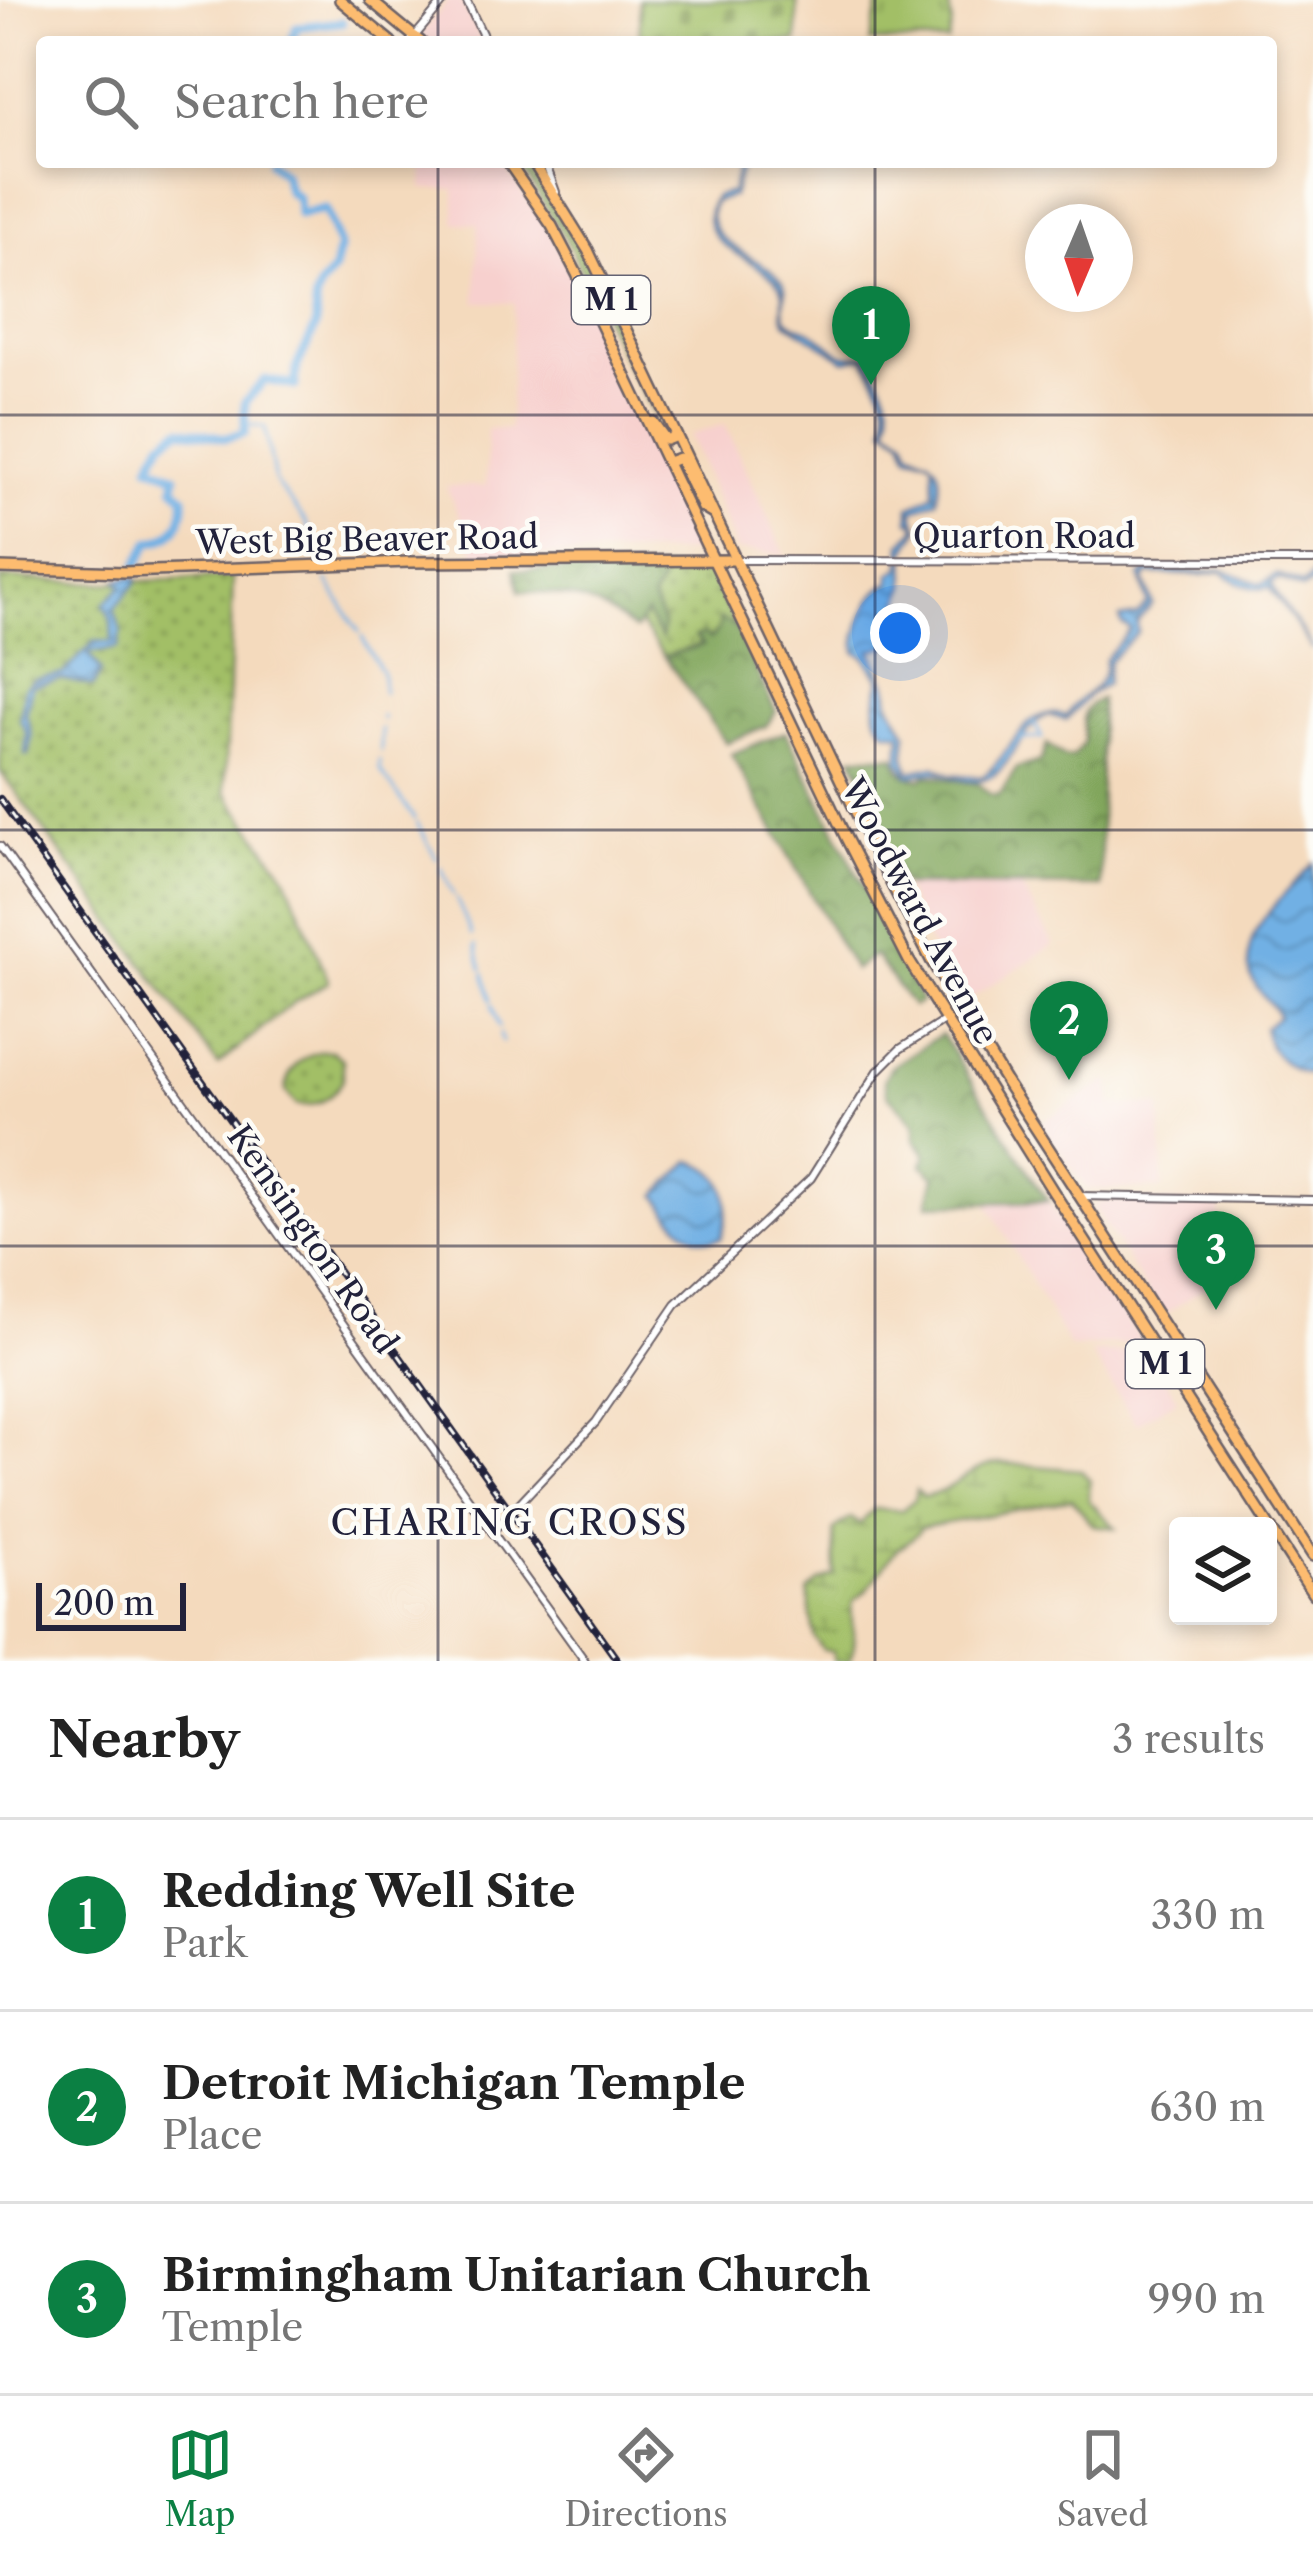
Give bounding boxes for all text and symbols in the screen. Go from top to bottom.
search box [36,36,1277,168]
icon: search [78,69,144,135]
text: Search here [174,74,429,130]
north arrow [1025,204,1133,312]
road number: M 1 [572,276,650,324]
pin: 1 [832,286,910,385]
street label: West Big Beaver Road [194,516,539,563]
street label: Quarton Road [913,516,1135,557]
your location [870,603,930,663]
street label: Woodward Avenue [832,770,1007,1051]
pin: 2 [1030,981,1108,1080]
street label: Kensington Road [219,1117,407,1361]
pin: 3 [1177,1211,1255,1310]
road number: M 1 [1126,1340,1204,1388]
district label: CHARING CROSS [331,1500,689,1544]
map controls [1169,1517,1277,1625]
button: layers [1169,1517,1277,1625]
scale bar [36,1577,186,1630]
text: 200 m [54,1583,154,1624]
text: Nearby [48,1708,240,1770]
text: 3 results [1112,1715,1265,1763]
text: Redding Well Site [162,1863,575,1919]
text: 1 [78,1891,96,1939]
text: 330 m [1151,1891,1265,1939]
text: Park [162,1919,247,1967]
text: Detroit Michigan Temple [162,2055,745,2111]
text: 2 [75,2083,99,2131]
text: 630 m [1149,2083,1265,2131]
text: Place [162,2111,262,2159]
text: Birmingham Unitarian Church [162,2247,871,2303]
text: 3 [76,2275,98,2323]
text: 990 m [1148,2275,1265,2323]
text: Temple [162,2303,303,2351]
tab: Map [165,2422,235,2535]
tab: Directions [565,2422,728,2535]
tab: Saved [1057,2422,1148,2535]

